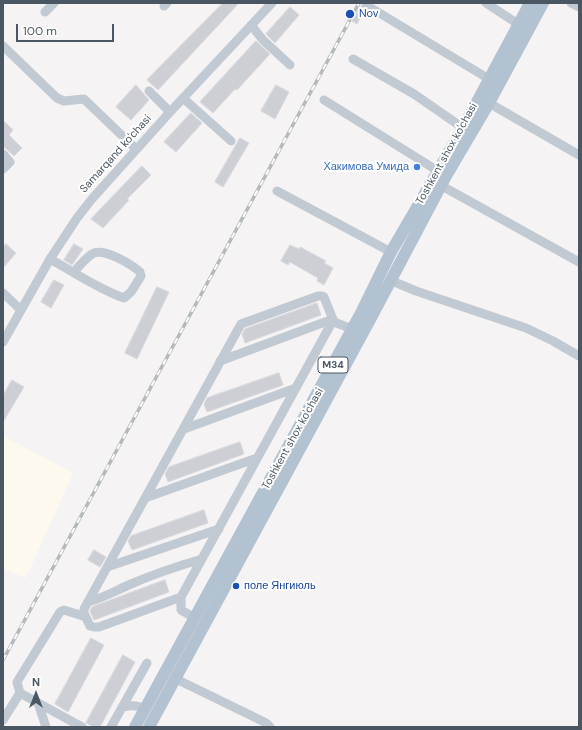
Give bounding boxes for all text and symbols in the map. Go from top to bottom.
place label: Nov [359,7,379,21]
marker: Nov [344,8,356,20]
scale bar [18,16,116,42]
text: 100 m [23,23,57,39]
street label: Toshkent shox ko'chasi [414,101,480,207]
street label: Samarqand ko'chasi [78,112,154,196]
place label: Хакимова Умида [323,160,409,174]
marker: Хакимова Умида [412,162,422,172]
road number: M34 [318,357,348,373]
street label: Toshkent shox ko'chasi [260,386,326,492]
place label: поле Янгиюль [244,579,316,593]
marker: поле Янгиюль [231,581,241,591]
north arrow [16,674,56,714]
text: N [32,675,40,689]

